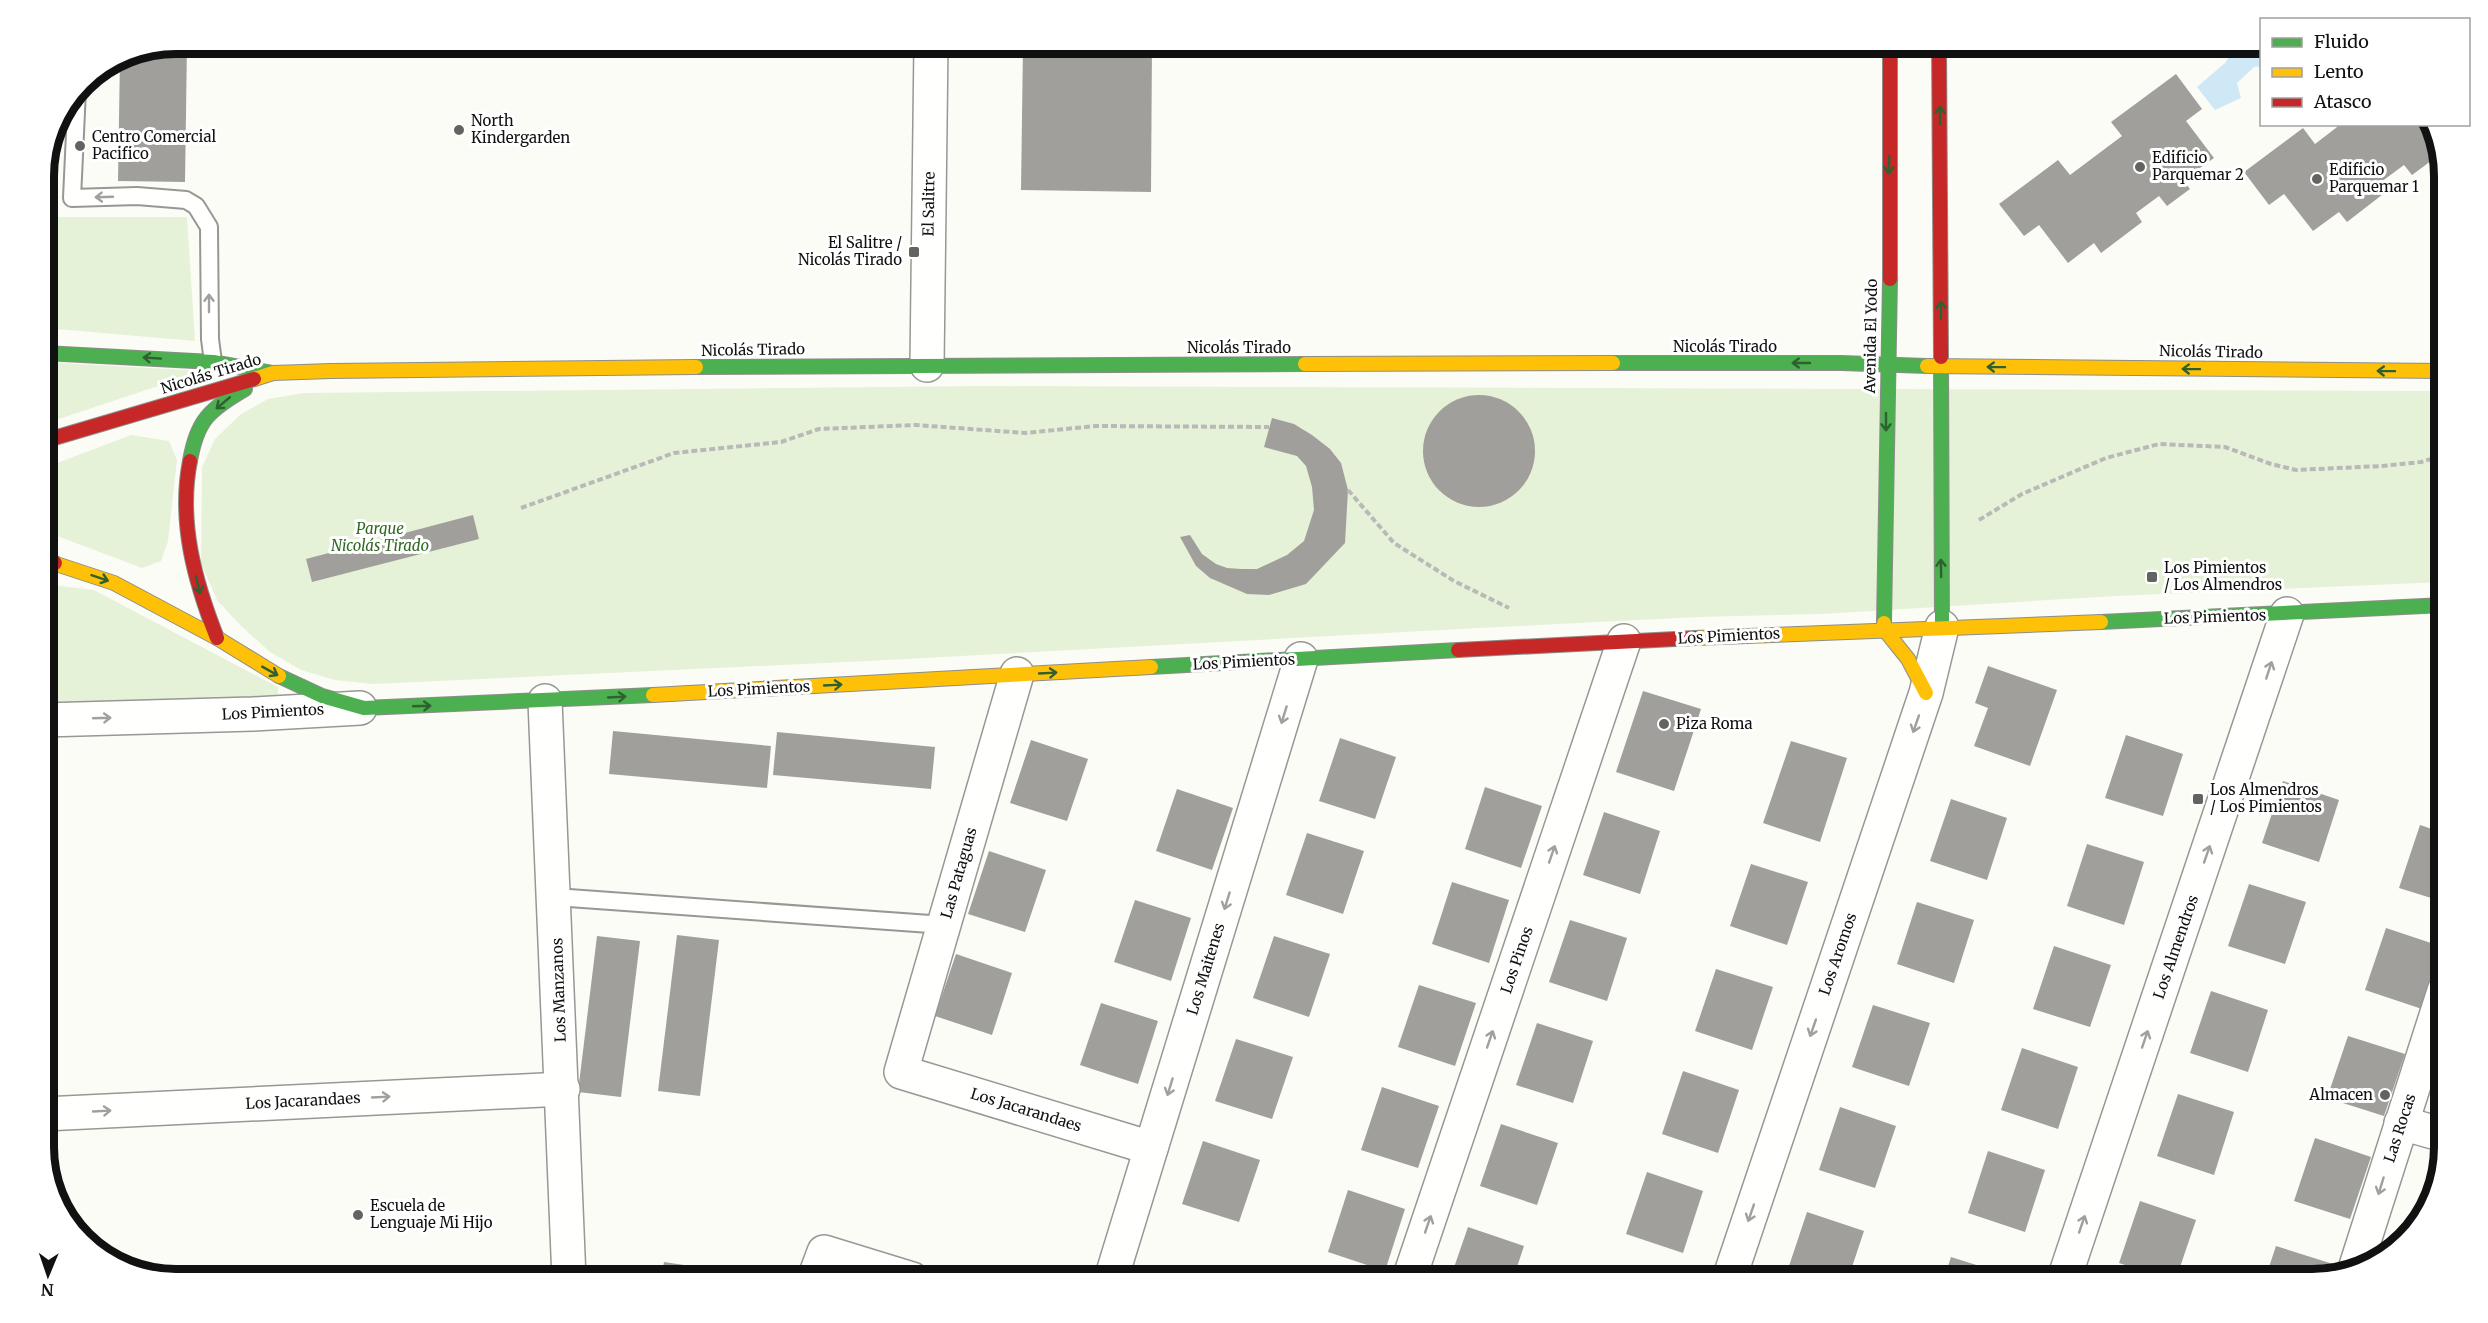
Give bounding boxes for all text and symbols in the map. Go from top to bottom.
legend [2260,18,2470,126]
text: Fluido [2314,30,2369,53]
text: Lento [2314,60,2364,83]
text: Atasco [2313,90,2372,113]
one-way arrow [1934,106,1946,126]
place label: North Kindergarden [471,111,570,147]
marker: North Kindergarden [452,123,466,137]
place label: Centro Comercial Pacifico [92,127,217,163]
marker: Centro Comercial Pacifico [73,139,87,153]
place label: Edificio Parquemar 2 [2152,148,2244,184]
one-way arrow [1884,154,1895,174]
marker: Edificio Parquemar 2 [2133,160,2147,174]
place label: Edificio Parquemar 1 [2329,160,2419,196]
street label: El Salitre [918,171,939,236]
marker: Edificio Parquemar 1 [2310,172,2324,186]
one-way arrow [95,191,115,203]
place label: El Salitre / Nicolás Tirado [798,233,902,269]
marker: El Salitre / Nicolás Tirado [907,245,921,259]
street label: Avenida El Yodo [1860,278,1881,394]
one-way arrow [204,294,215,314]
one-way arrow [1935,301,1947,321]
street label: Nicolás Tirado [1673,337,1777,356]
street label: Nicolás Tirado [1187,338,1291,357]
street label: Nicolás Tirado [701,339,805,360]
street label: Nicolás Tirado [2159,341,2263,362]
street label: Nicolás Tirado [158,349,264,398]
one-way arrow [143,352,163,363]
one-way arrow [1791,357,1811,369]
one-way arrow [1986,361,2006,373]
one-way arrow [2181,363,2201,375]
one-way arrow [2376,365,2396,376]
one-way arrow [215,397,231,410]
one-way arrow [1880,411,1892,431]
park label: Parque Nicolás Tirado [331,519,429,555]
place label: Los Pimientos / Los Almendros [2164,558,2282,594]
one-way arrow [1935,559,1947,579]
marker: Los Pimientos / Los Almendros [2145,570,2159,584]
one-way arrow [90,573,109,584]
one-way arrow [192,575,204,594]
street label: Los Pimientos [2163,605,2267,628]
street label: Los Pimientos [1677,623,1781,648]
street label: Los Pimientos [1192,649,1296,674]
one-way arrow [2264,661,2275,679]
one-way arrow [261,665,278,677]
one-way arrow [1038,667,1058,678]
street label: Los Pimientos [707,676,811,701]
one-way arrow [822,679,842,690]
one-way arrow [607,691,626,702]
street label: Los Pimientos [221,699,325,724]
one-way arrow [412,700,432,711]
one-way arrow [1278,705,1289,724]
one-way arrow [92,713,112,724]
place label: Piza Roma [1676,714,1753,733]
one-way arrow [1909,714,1920,733]
marker: Piza Roma [1657,717,1671,731]
place label: Los Almendros / Los Pimientos [2210,780,2322,816]
marker: Los Almendros / Los Pimientos [2191,792,2205,806]
street label: Las Pataguas [936,825,981,921]
one-way arrow [1547,845,1558,864]
one-way arrow [2202,845,2213,864]
one-way arrow [1221,891,1232,910]
street label: Los Almendros [2149,892,2202,1001]
street label: Los Aromos [1815,910,1860,997]
street label: Los Maitenes [1182,920,1229,1017]
street label: Los Pinos [1496,924,1537,996]
street label: Los Manzanos [547,937,570,1043]
one-way arrow [1807,1018,1818,1037]
one-way arrow [1485,1030,1496,1049]
one-way arrow [2140,1030,2151,1049]
one-way arrow [1164,1078,1175,1097]
street label: Los Jacarandaes [968,1084,1084,1135]
place label: Almacen [2308,1085,2373,1104]
street label: Los Jacarandaes [245,1088,361,1113]
marker: Almacen [2378,1088,2392,1102]
street label: Las Rocas [2379,1091,2420,1165]
one-way arrow [370,1092,390,1103]
one-way arrow [92,1105,112,1116]
one-way arrow [2375,1176,2386,1195]
place label: Escuela de Lenguaje Mi Hijo [370,1196,493,1232]
one-way arrow [1745,1203,1756,1222]
marker: Escuela de Lenguaje Mi Hijo [351,1208,365,1222]
one-way arrow [1423,1215,1434,1234]
one-way arrow [2078,1215,2089,1234]
north arrow [18,1245,78,1305]
text: N [40,1280,54,1300]

